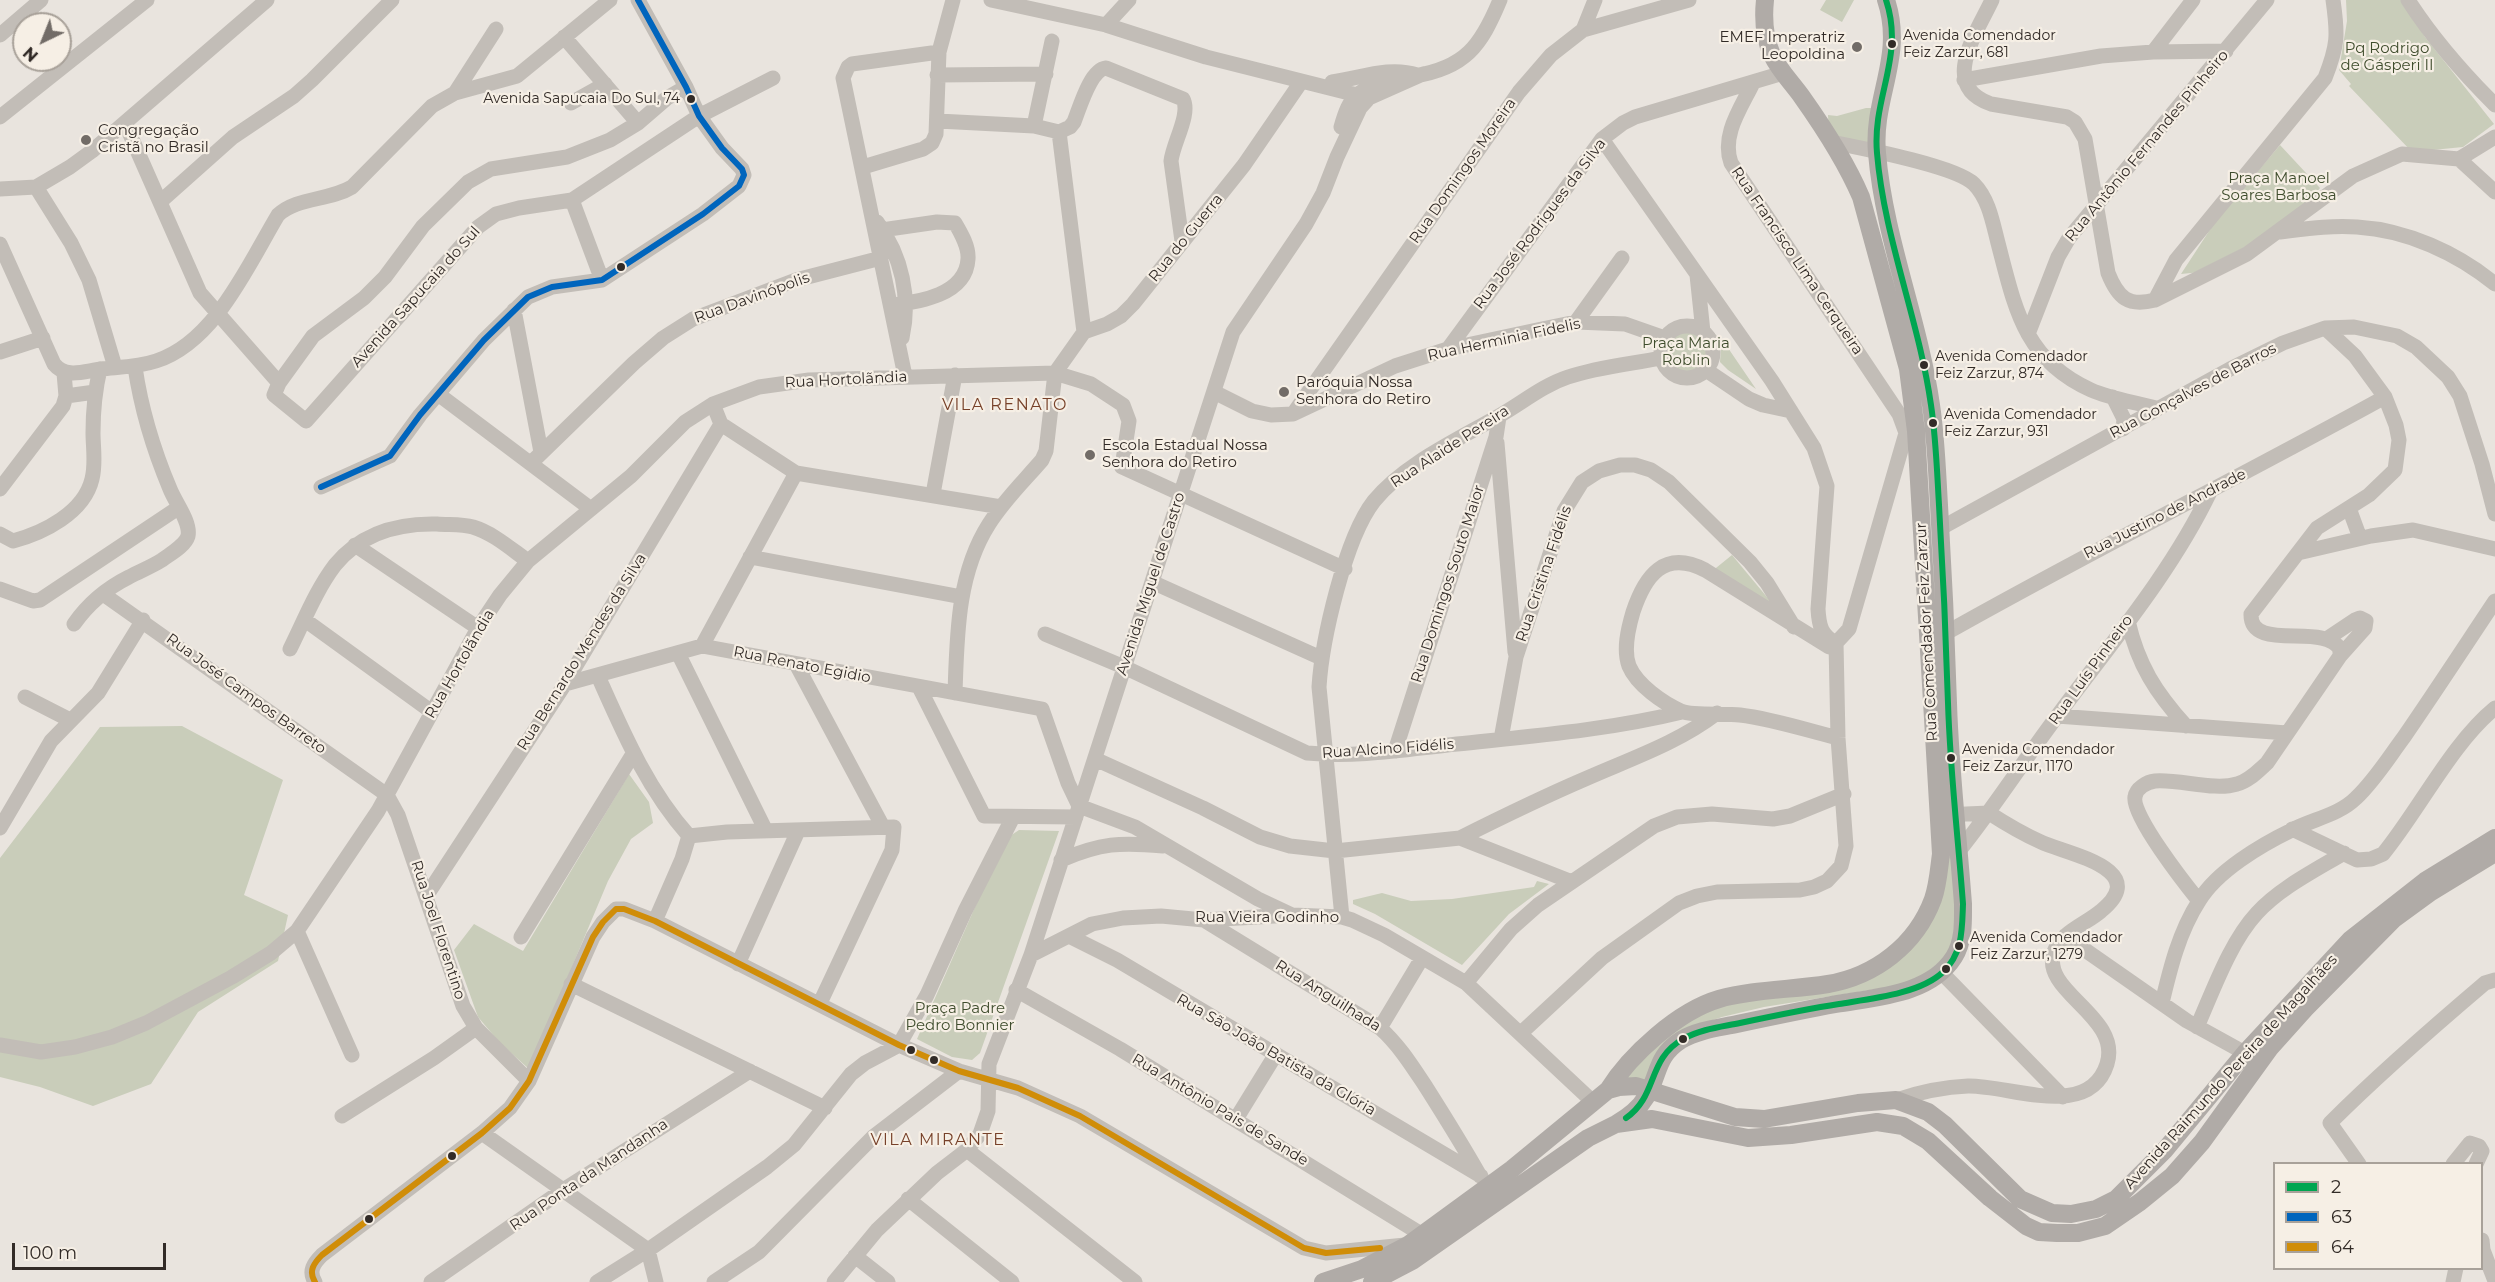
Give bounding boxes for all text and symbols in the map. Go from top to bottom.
north arrow [12,12,72,72]
place label: Avenida Comendador Feiz Zarzur, 681 [1903,28,2056,60]
place label: EMEF Imperatriz Leopoldina [1720,29,1845,64]
marker: Avenida Comendador Feiz Zarzur, 681 [1886,38,1898,50]
marker: EMEF Imperatriz Leopoldina [1850,40,1864,54]
park label: Pq Rodrigo de Gásperi II [2340,40,2434,75]
text: N [20,43,42,65]
street label: Rua Antônio Fernandes Pinheiro [2062,47,2232,245]
place label: Avenida Sapucaia Do Sul, 74 [483,91,680,107]
marker: Avenida Sapucaia Do Sul, 74 [685,93,697,105]
street label: Rua Domingos Moreira [1406,95,1520,247]
place label: Congregação Cristã no Brasil [98,122,209,157]
marker: Congregação Cristã no Brasil [79,133,93,147]
street label: Rua José Rodrigues da Silva [1470,135,1610,313]
street label: Rua Francisco Lima Cerqueira [1727,163,1867,359]
park label: Praça Manoel Soares Barbosa [2221,170,2337,205]
street label: Rua do Guerra [1145,190,1227,286]
street label: Avenida Sapucaia do Sul [348,223,484,371]
unlabelled marker [615,261,627,273]
street label: Rua Davinópolis [692,269,812,327]
street label: Rua Herminia Fidelis [1426,315,1582,365]
park label: Praça Maria Roblin [1642,335,1730,370]
street label: Rua Gonçalves de Barros [2107,339,2279,443]
place label: Avenida Comendador Feiz Zarzur, 874 [1935,349,2088,382]
marker: Avenida Comendador Feiz Zarzur, 874 [1918,359,1930,371]
street label: Rua Hortolãndia [784,368,908,392]
place label: Paróquia Nossa Senhora do Retiro [1296,374,1431,409]
marker: Paróquia Nossa Senhora do Retiro [1277,385,1291,399]
district label: VILA RENATO [942,395,1068,415]
street label: Rua Alaide Pereira [1388,402,1512,492]
place label: Avenida Comendador Feiz Zarzur, 931 [1944,407,2097,440]
marker: Avenida Comendador Feiz Zarzur, 931 [1927,417,1939,429]
place label: Escola Estadual Nossa Senhora do Retiro [1102,437,1268,472]
marker: Escola Estadual Nossa Senhora do Retiro [1083,448,1097,462]
street label: Rua Justino de Andrade [2081,465,2249,563]
street label: Rua Domingos Souto Maior [1407,483,1489,685]
street label: Avenida Miguel de Castro [1113,490,1189,678]
street label: Rua Cristina Fidélis [1512,504,1576,644]
street label: Rua Comendador Feiz Zarzur [1912,522,1942,742]
street label: Rua Bernardo Mendes da Silva [514,550,650,754]
street label: Rua Hortolãndia [421,606,499,722]
street label: Rua Luís Pinheiro [2045,612,2137,728]
street label: Rua José Campos Barreto [163,630,329,758]
street label: Rua Renato Egidio [732,643,872,687]
street label: Rua Alcino Fidélis [1321,735,1455,763]
place label: Avenida Comendador Feiz Zarzur, 1170 [1962,742,2115,774]
marker: Avenida Comendador Feiz Zarzur, 1170 [1945,752,1957,764]
street label: Rua Joel Florentino [407,858,469,1002]
street label: Rua Vieira Godinho [1195,909,1339,927]
place label: Avenida Comendador Feiz Zarzur, 1279 [1970,930,2123,963]
marker: Avenida Comendador Feiz Zarzur, 1279 [1953,940,1965,952]
street label: Avenida Raimundo Pereira de Magalhães [2121,951,2341,1193]
street label: Rua Anguilhada [1272,956,1384,1036]
unlabelled marker [1940,963,1952,975]
street label: Rua São João Batista da Glória [1173,990,1379,1120]
park label: Praça Padre Pedro Bonnier [905,1000,1015,1035]
unlabelled marker [1677,1033,1689,1045]
unlabelled marker [905,1044,917,1056]
street label: Rua Antônio Pais de Sande [1129,1050,1311,1170]
unlabelled marker [928,1054,940,1066]
street label: Rua Ponta da Mandanha [507,1115,671,1235]
district label: VILA MIRANTE [871,1130,1005,1150]
unlabelled marker [446,1150,458,1162]
legend [2273,1162,2483,1270]
text: 2 [2331,1176,2341,1198]
text: 63 [2331,1206,2352,1228]
unlabelled marker [363,1213,375,1225]
scale bar [15,1231,170,1269]
text: 64 [2331,1236,2354,1258]
text: 100 m [23,1242,77,1264]

